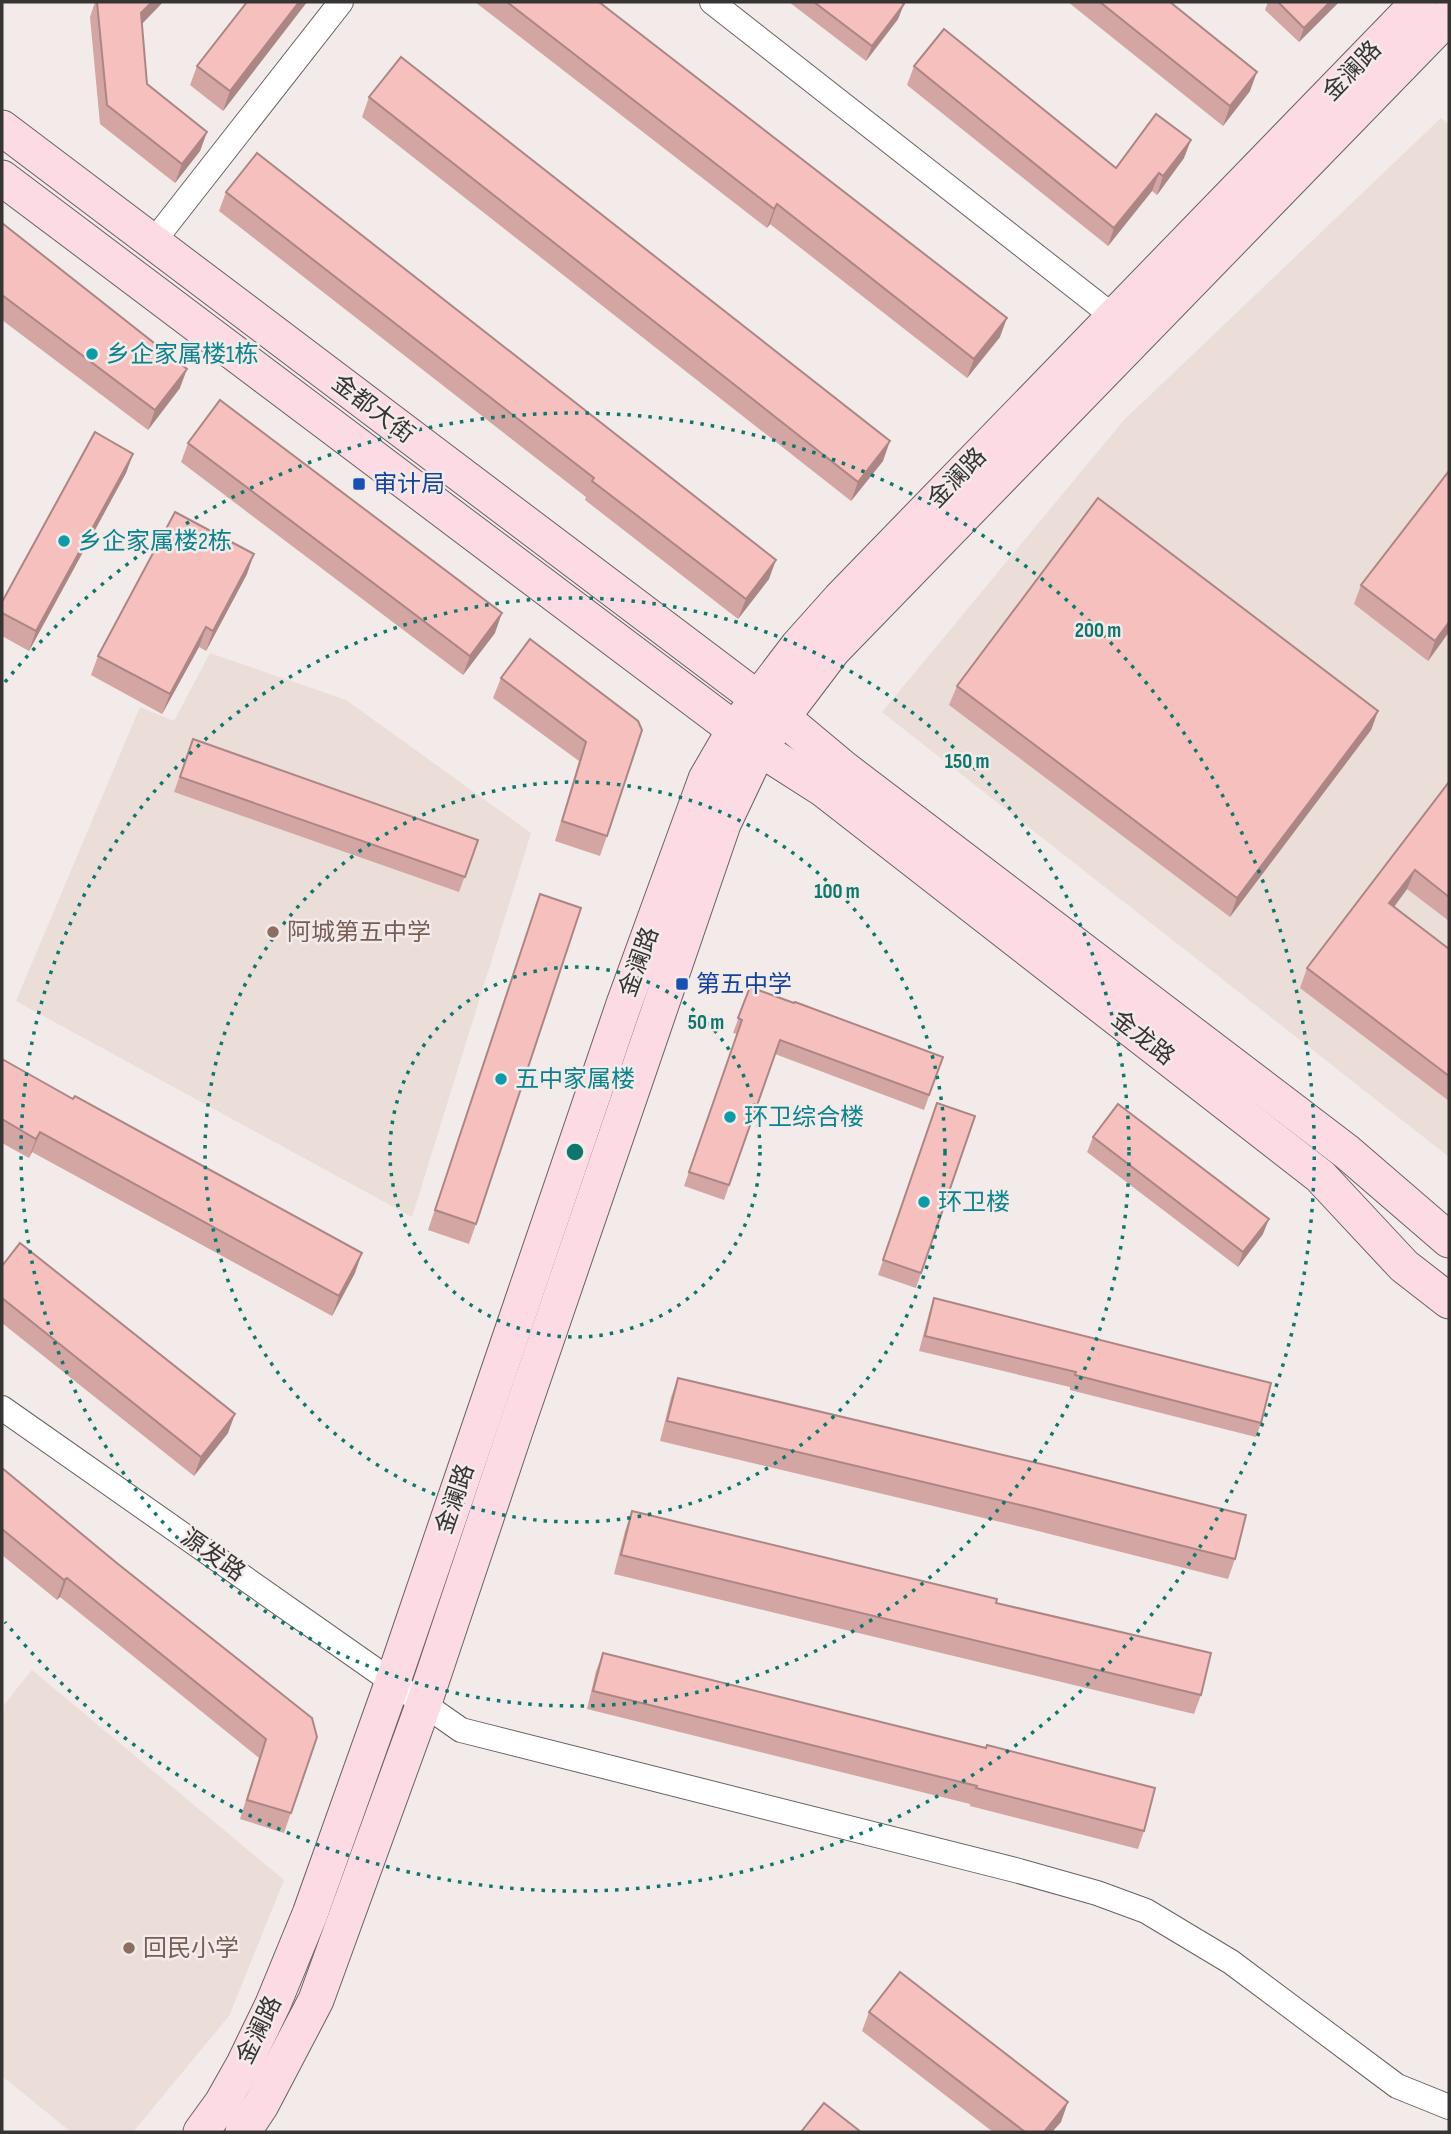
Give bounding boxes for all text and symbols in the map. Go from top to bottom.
street label: 金澜路 [1317,35,1387,107]
place label: 乡企家属楼1栋 [106,340,258,369]
marker: 乡企家属楼1栋 [84,346,100,362]
street label: 金都大街 [326,369,420,449]
street label: 金澜路 [922,442,992,514]
place label: 审计局 [373,470,445,499]
marker: 审计局 [351,476,367,492]
place label: 乡企家属楼2栋 [78,527,232,556]
marker: 乡企家属楼2栋 [56,533,72,549]
text: 200 m [1075,618,1121,643]
text: 150 m [945,749,989,774]
text: 100 m [814,879,860,904]
place label: 阿城第五中学 [287,918,431,947]
street label: 金澜路 [613,923,665,1001]
marker: 阿城第五中学 [265,924,281,940]
place label: 第五中学 [696,970,792,999]
marker: 第五中学 [674,976,690,992]
street label: 金龙路 [1106,1004,1180,1072]
text: 50 m [688,1010,724,1035]
place label: 五中家属楼 [515,1065,635,1094]
marker: 五中家属楼 [493,1071,509,1087]
place label: 环卫综合楼 [744,1103,864,1132]
marker: 环卫综合楼 [722,1109,738,1125]
centre of rings [563,1140,587,1164]
place label: 环卫楼 [938,1188,1010,1217]
marker: 环卫楼 [916,1194,932,1210]
street label: 金澜路 [430,1460,480,1538]
street label: 源发路 [175,1522,251,1588]
place label: 回民小学 [143,1934,239,1963]
marker: 回民小学 [121,1940,137,1956]
street label: 金澜路 [230,1991,288,2069]

